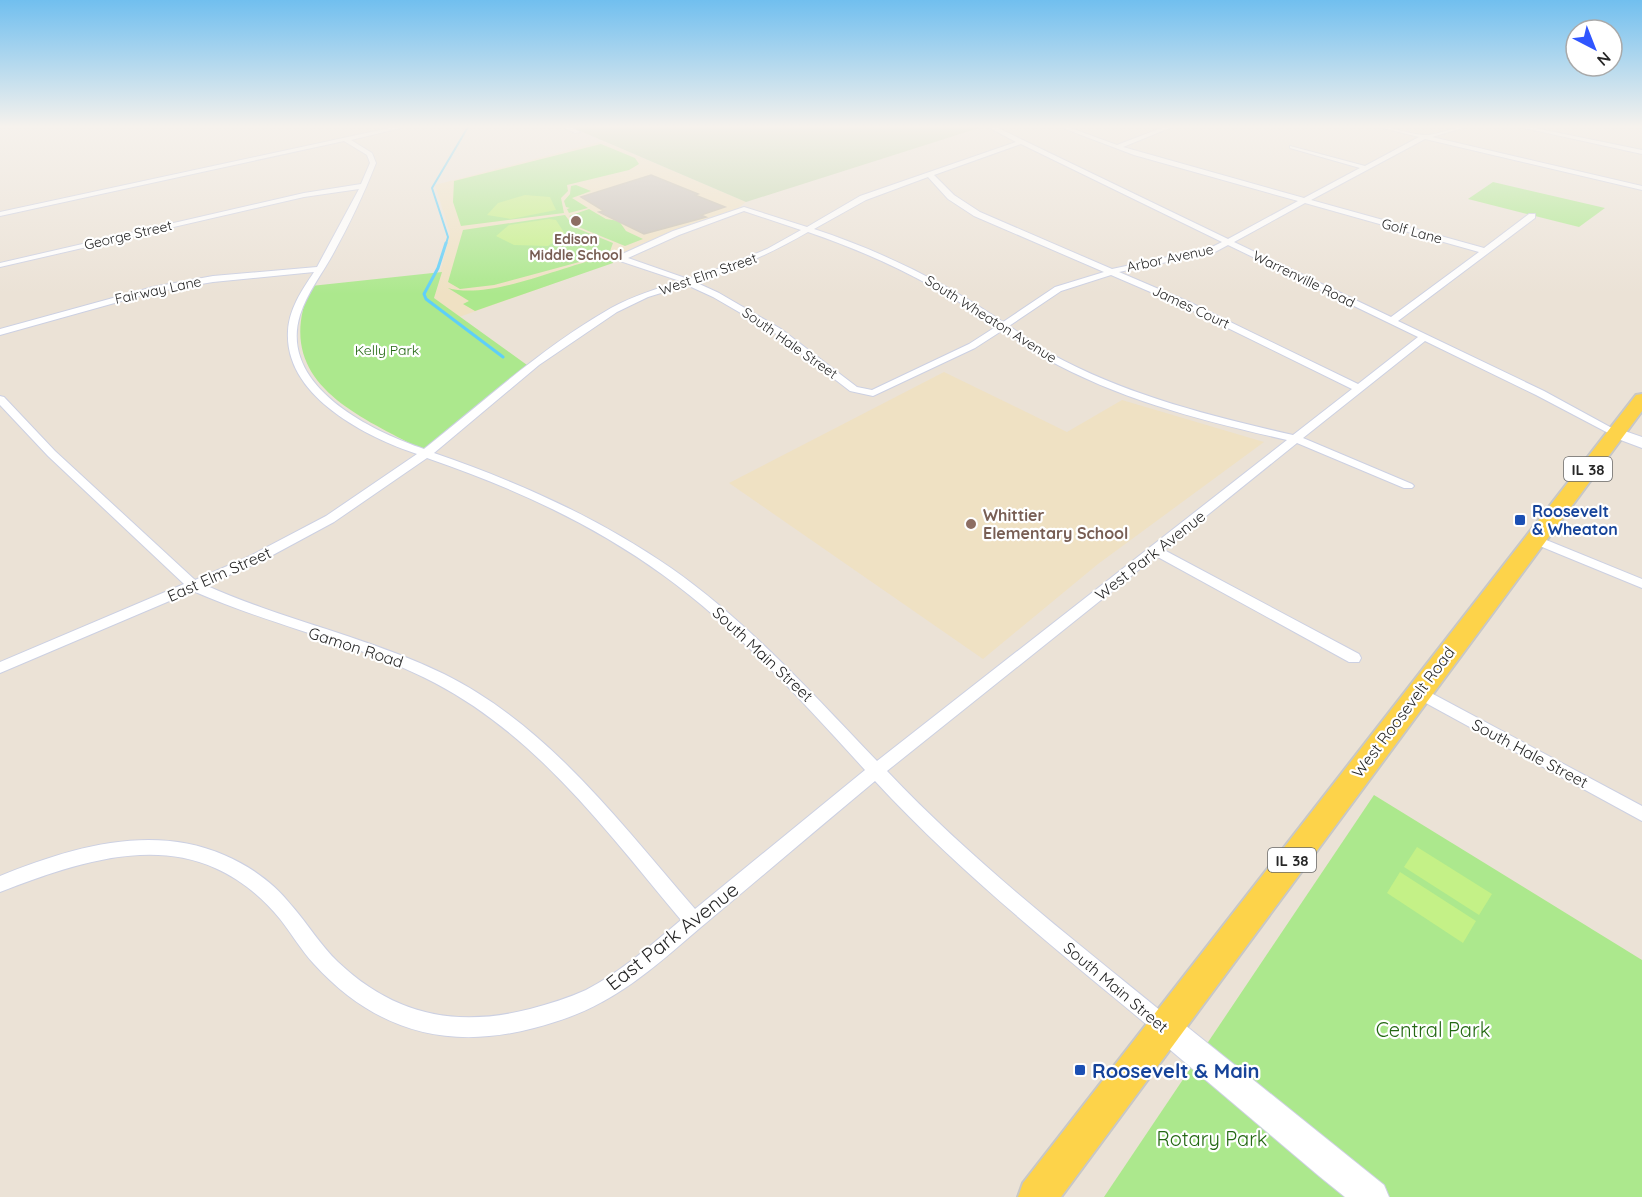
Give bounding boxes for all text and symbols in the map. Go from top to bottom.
north arrow [1564,18,1624,78]
text: N [1593,48,1615,71]
marker: Edison Middle School [569,214,583,228]
street label: Golf Lane [1380,214,1444,248]
street label: George Street [82,216,174,254]
place label: Edison Middle School [529,230,623,264]
street label: Arbor Avenue [1125,240,1215,276]
street label: Warrenville Road [1250,246,1358,312]
street label: West Elm Street [657,249,760,299]
street label: South Wheaton Avenue [922,271,1060,367]
street label: Fairway Lane [113,272,203,308]
street label: James Court [1149,281,1233,333]
street label: South Hale Street [739,303,841,383]
park label: Kelly Park [355,341,419,359]
road number: IL 38 [1564,457,1612,481]
place label: Roosevelt & Wheaton [1532,501,1618,539]
place label: Whittier Elementary School [983,505,1128,543]
street label: West Park Avenue [1091,506,1209,604]
marker: Roosevelt & Wheaton [1513,513,1527,527]
marker: Whittier Elementary School [964,517,978,531]
street label: East Elm Street [164,542,274,606]
street label: South Main Street [709,602,817,706]
street label: Gamon Road [306,622,406,672]
street label: West Roosevelt Road [1347,643,1459,781]
street label: South Hale Street [1469,714,1591,792]
road number: IL 38 [1268,848,1316,872]
street label: East Park Avenue [601,876,743,996]
street label: South Main Street [1060,937,1172,1037]
park label: Central Park [1376,1017,1490,1042]
place label: Roosevelt & Main [1092,1058,1259,1083]
marker: Roosevelt & Main [1073,1063,1087,1077]
park label: Rotary Park [1156,1126,1268,1151]

